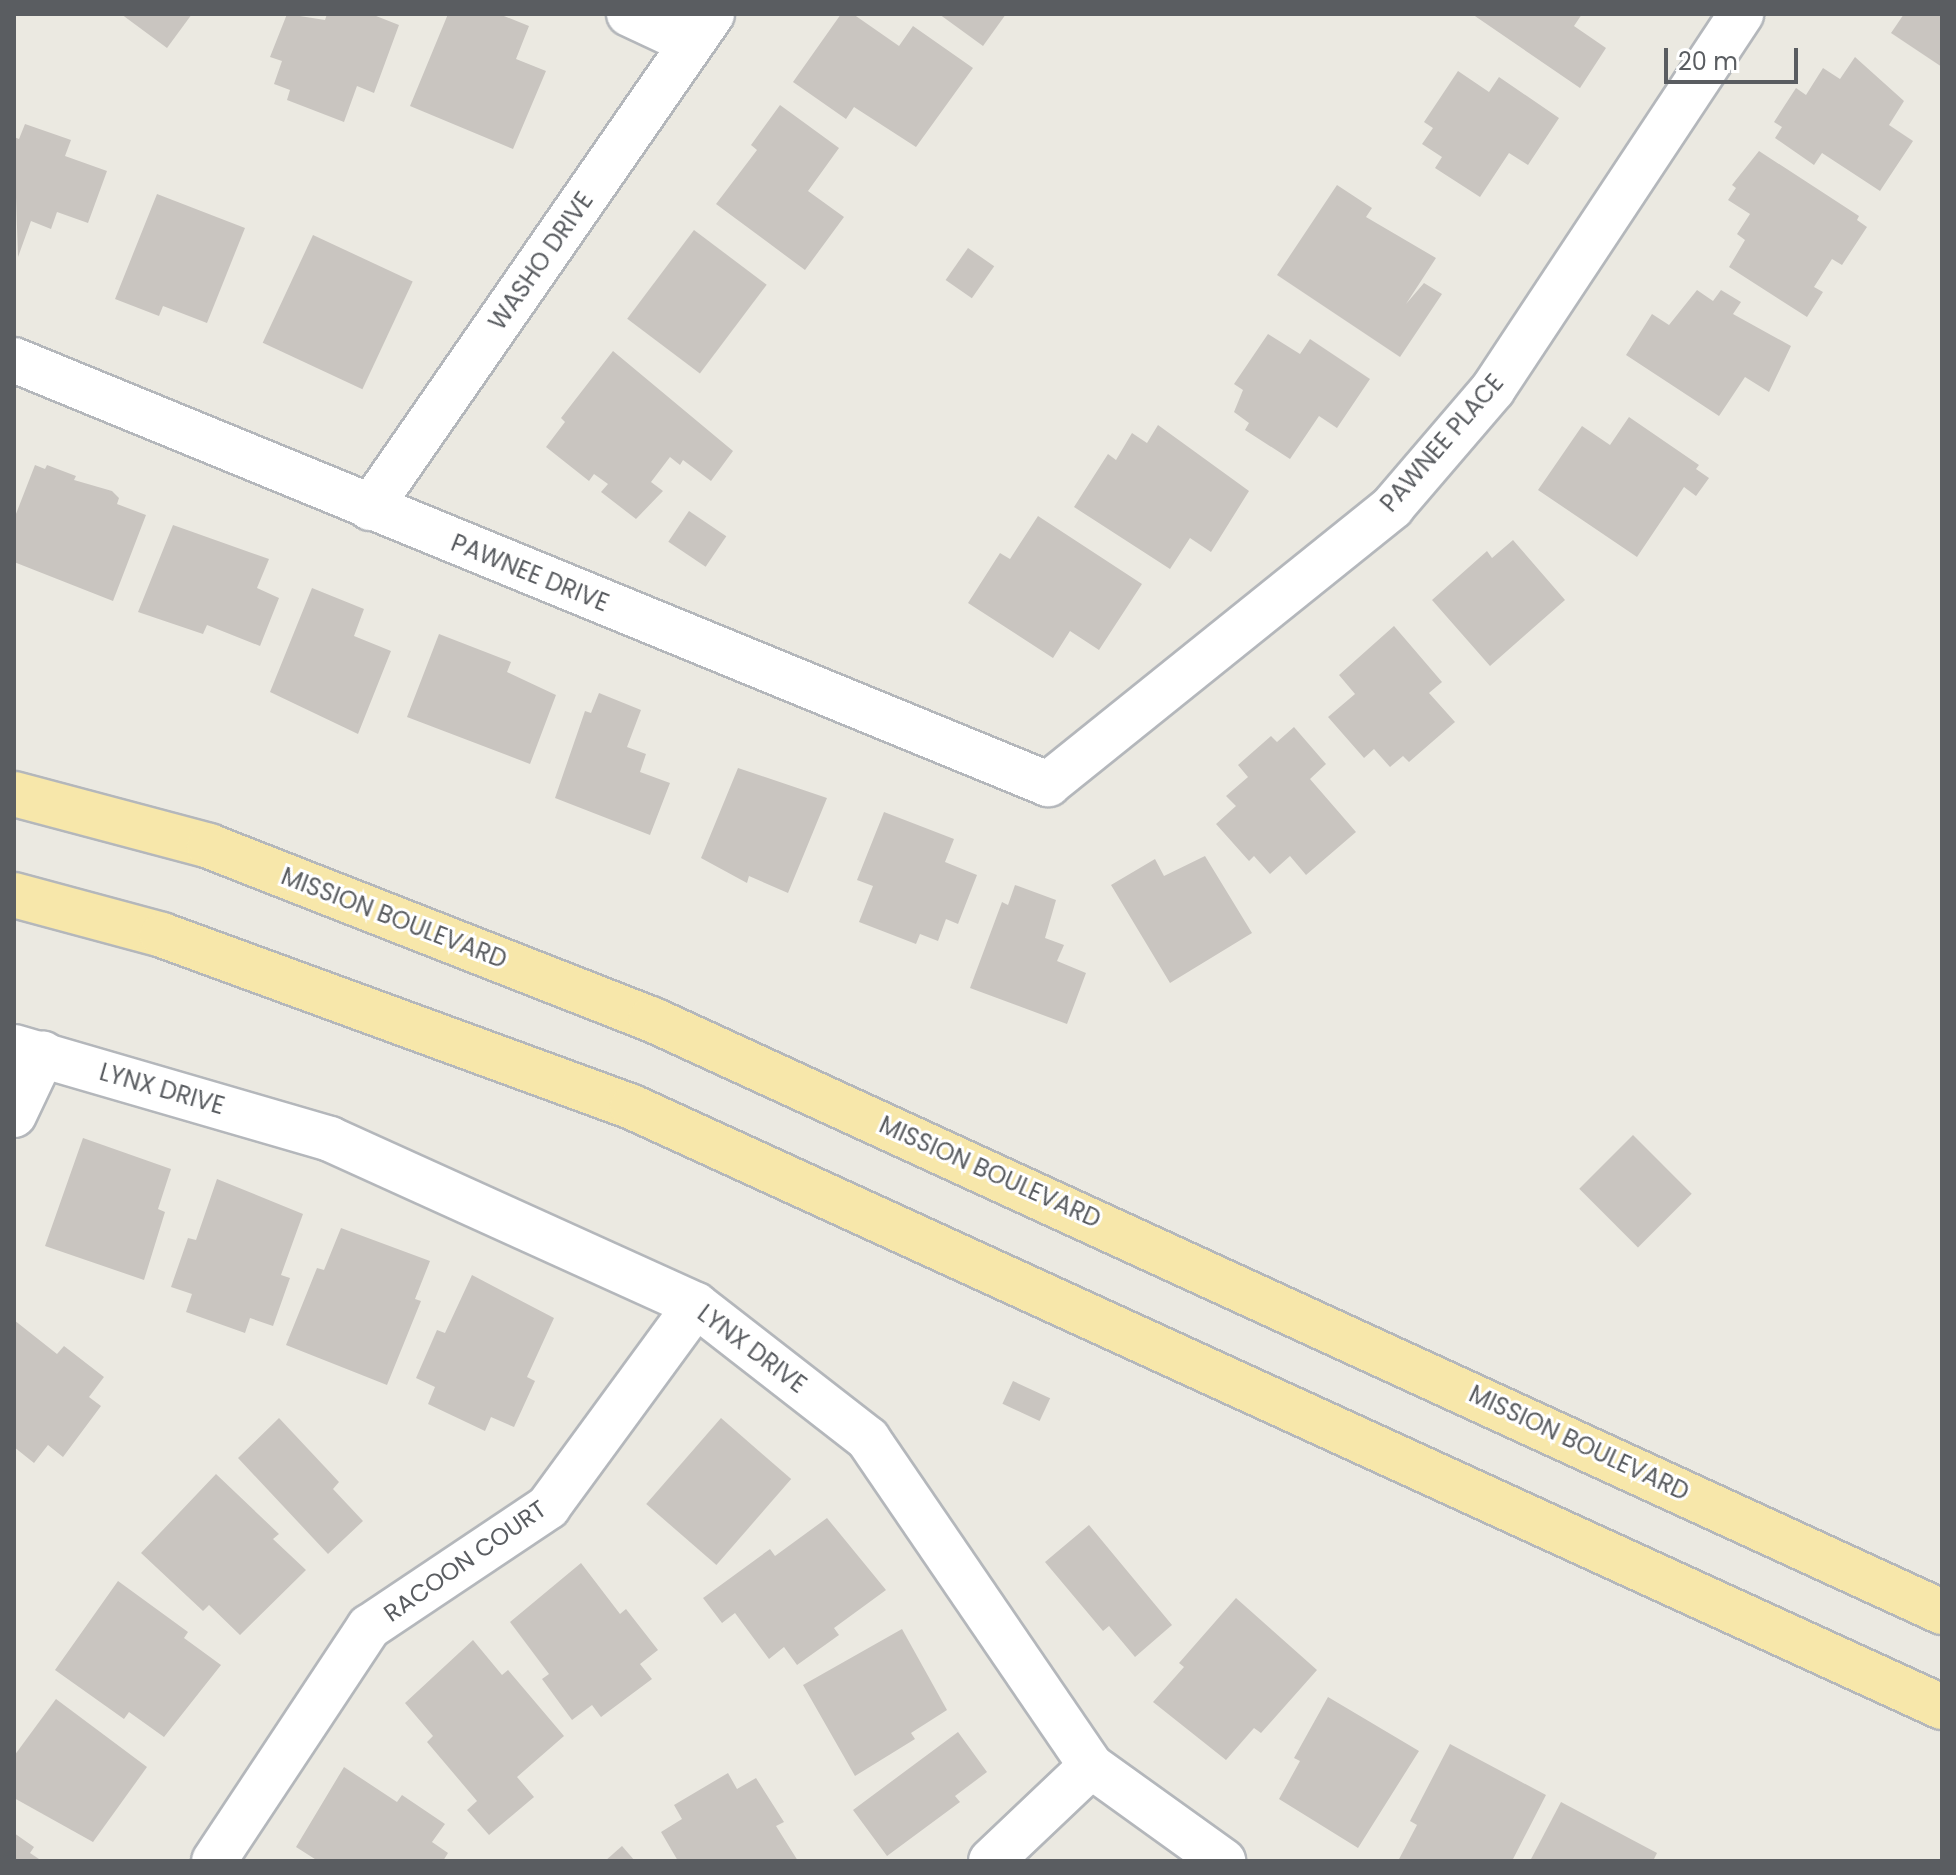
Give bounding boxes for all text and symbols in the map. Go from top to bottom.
scale bar [1668,32,1802,82]
text: 20 m [1678,45,1738,78]
street label: WASHO DRIVE [483,187,599,335]
street label: PAWNEE PLACE [1374,368,1510,518]
street label: PAWNEE DRIVE [447,528,613,618]
street label: MISSION BOULEVARD [277,862,511,974]
street label: LYNX DRIVE [96,1057,228,1121]
street label: MISSION BOULEVARD [875,1110,1105,1234]
street label: LYNX DRIVE [692,1299,812,1399]
street label: MISSION BOULEVARD [1465,1379,1693,1507]
street label: RACOON COURT [378,1494,552,1628]

